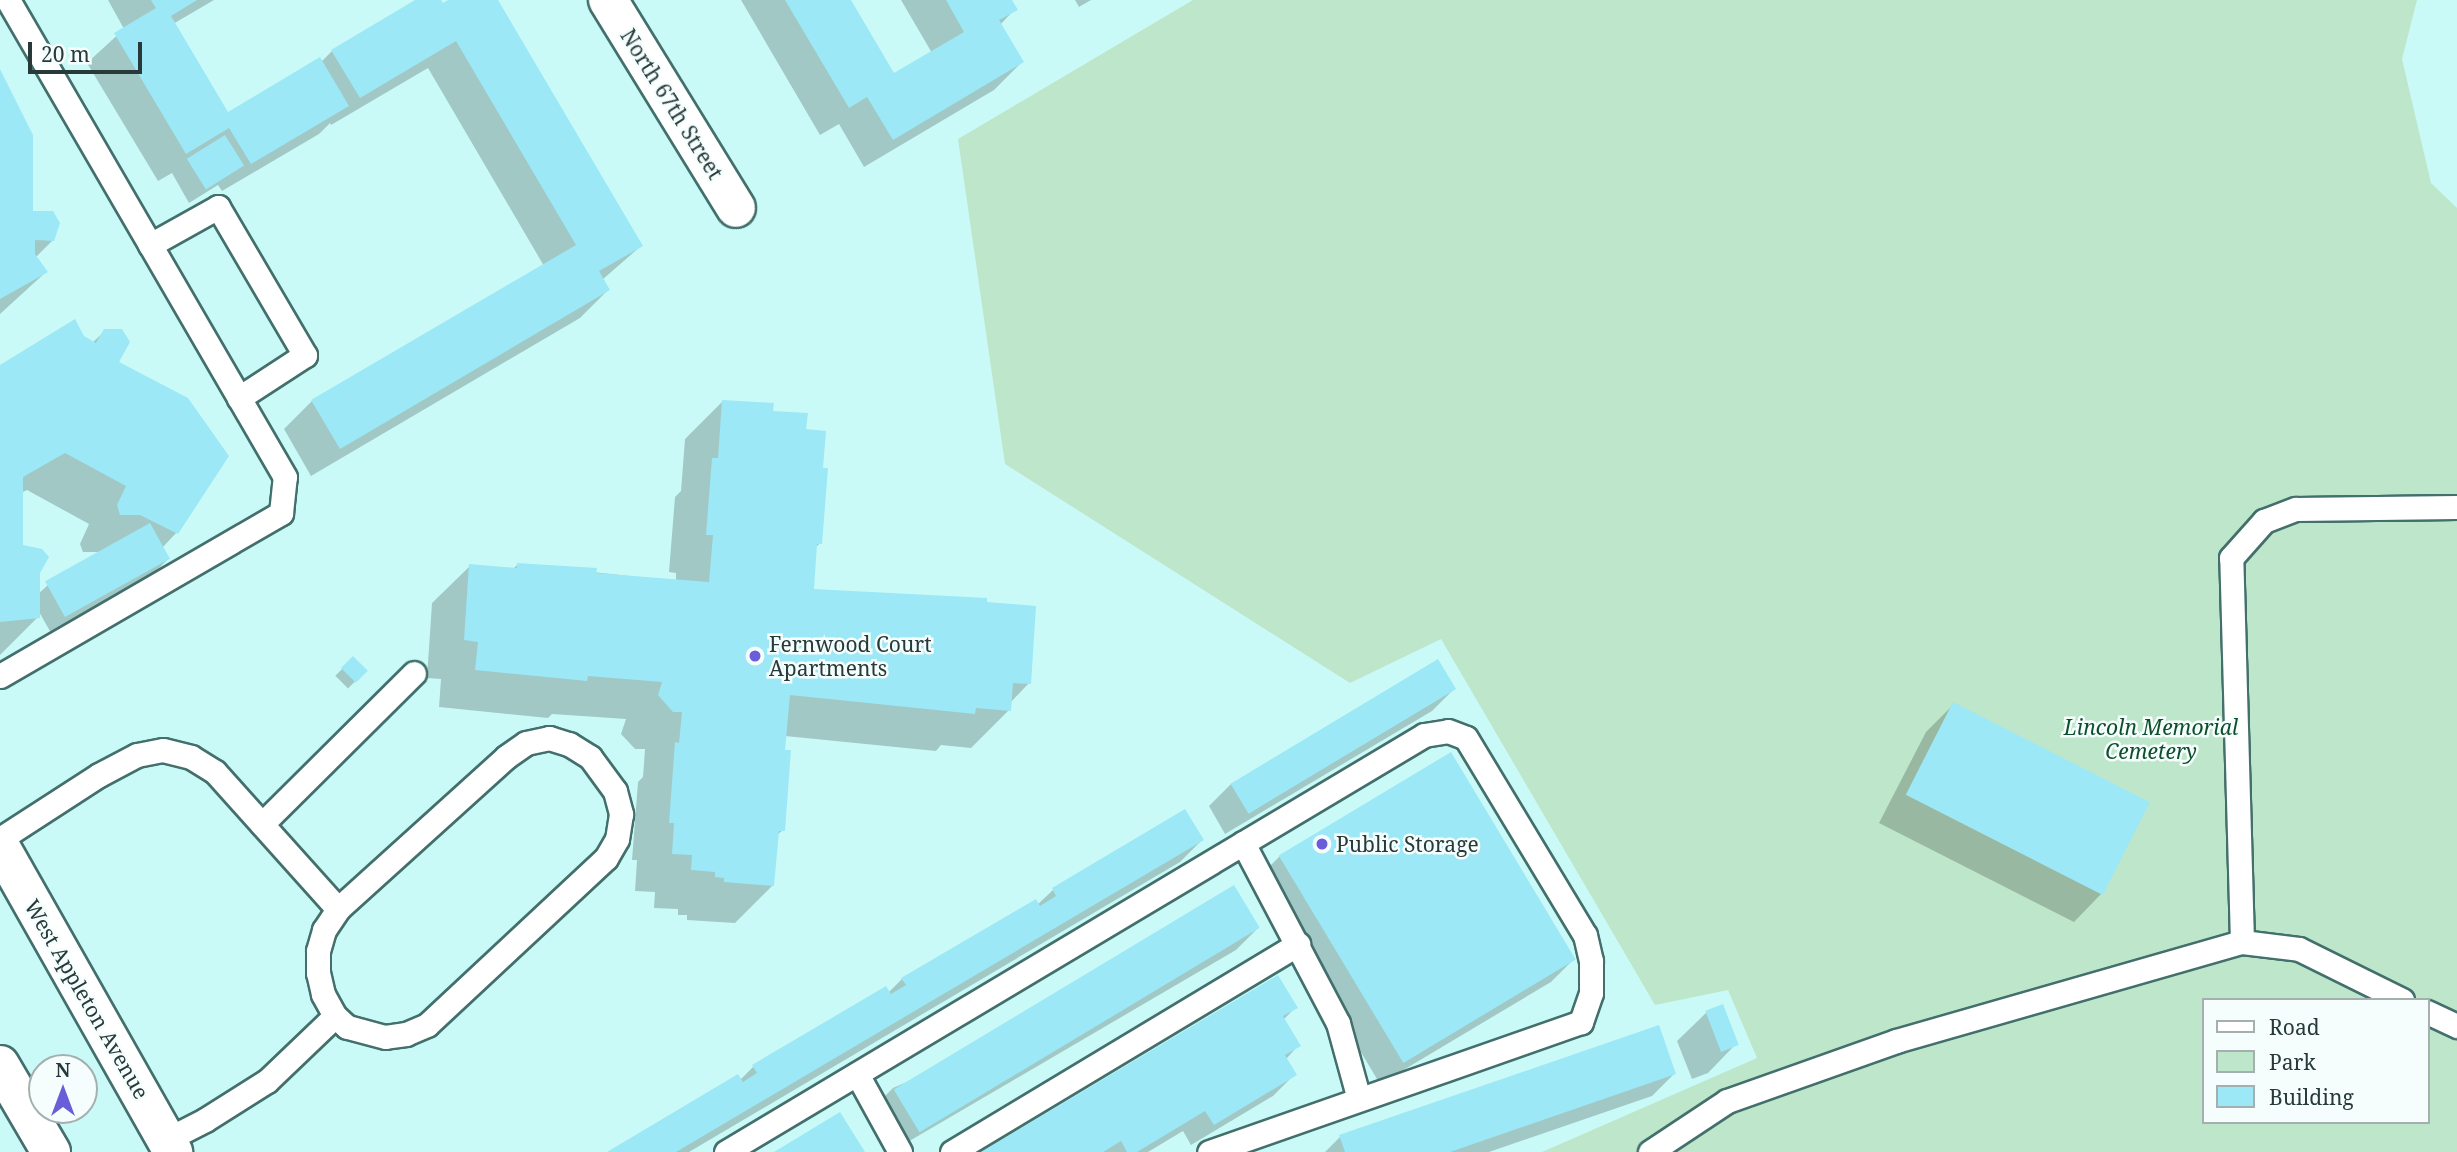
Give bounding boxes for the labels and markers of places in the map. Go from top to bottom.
place label: Fernwood Court Apartments [769,631,932,681]
marker: Fernwood Court Apartments [747,648,763,664]
place label: Public Storage [1336,831,1479,857]
marker: Public Storage [1314,836,1330,852]

